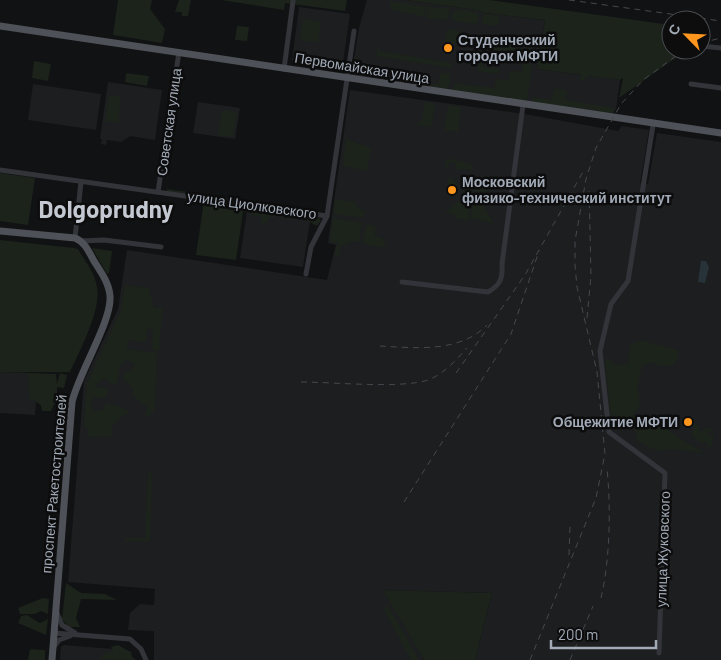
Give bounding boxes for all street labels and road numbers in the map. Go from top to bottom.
street label: Первомайская улица [294,48,431,87]
street label: Советская улица [153,67,185,177]
street label: улица Циолковского [186,187,318,222]
street label: проспект Ракетостроителей [37,394,70,574]
street label: улица Жуковского [652,490,673,607]

